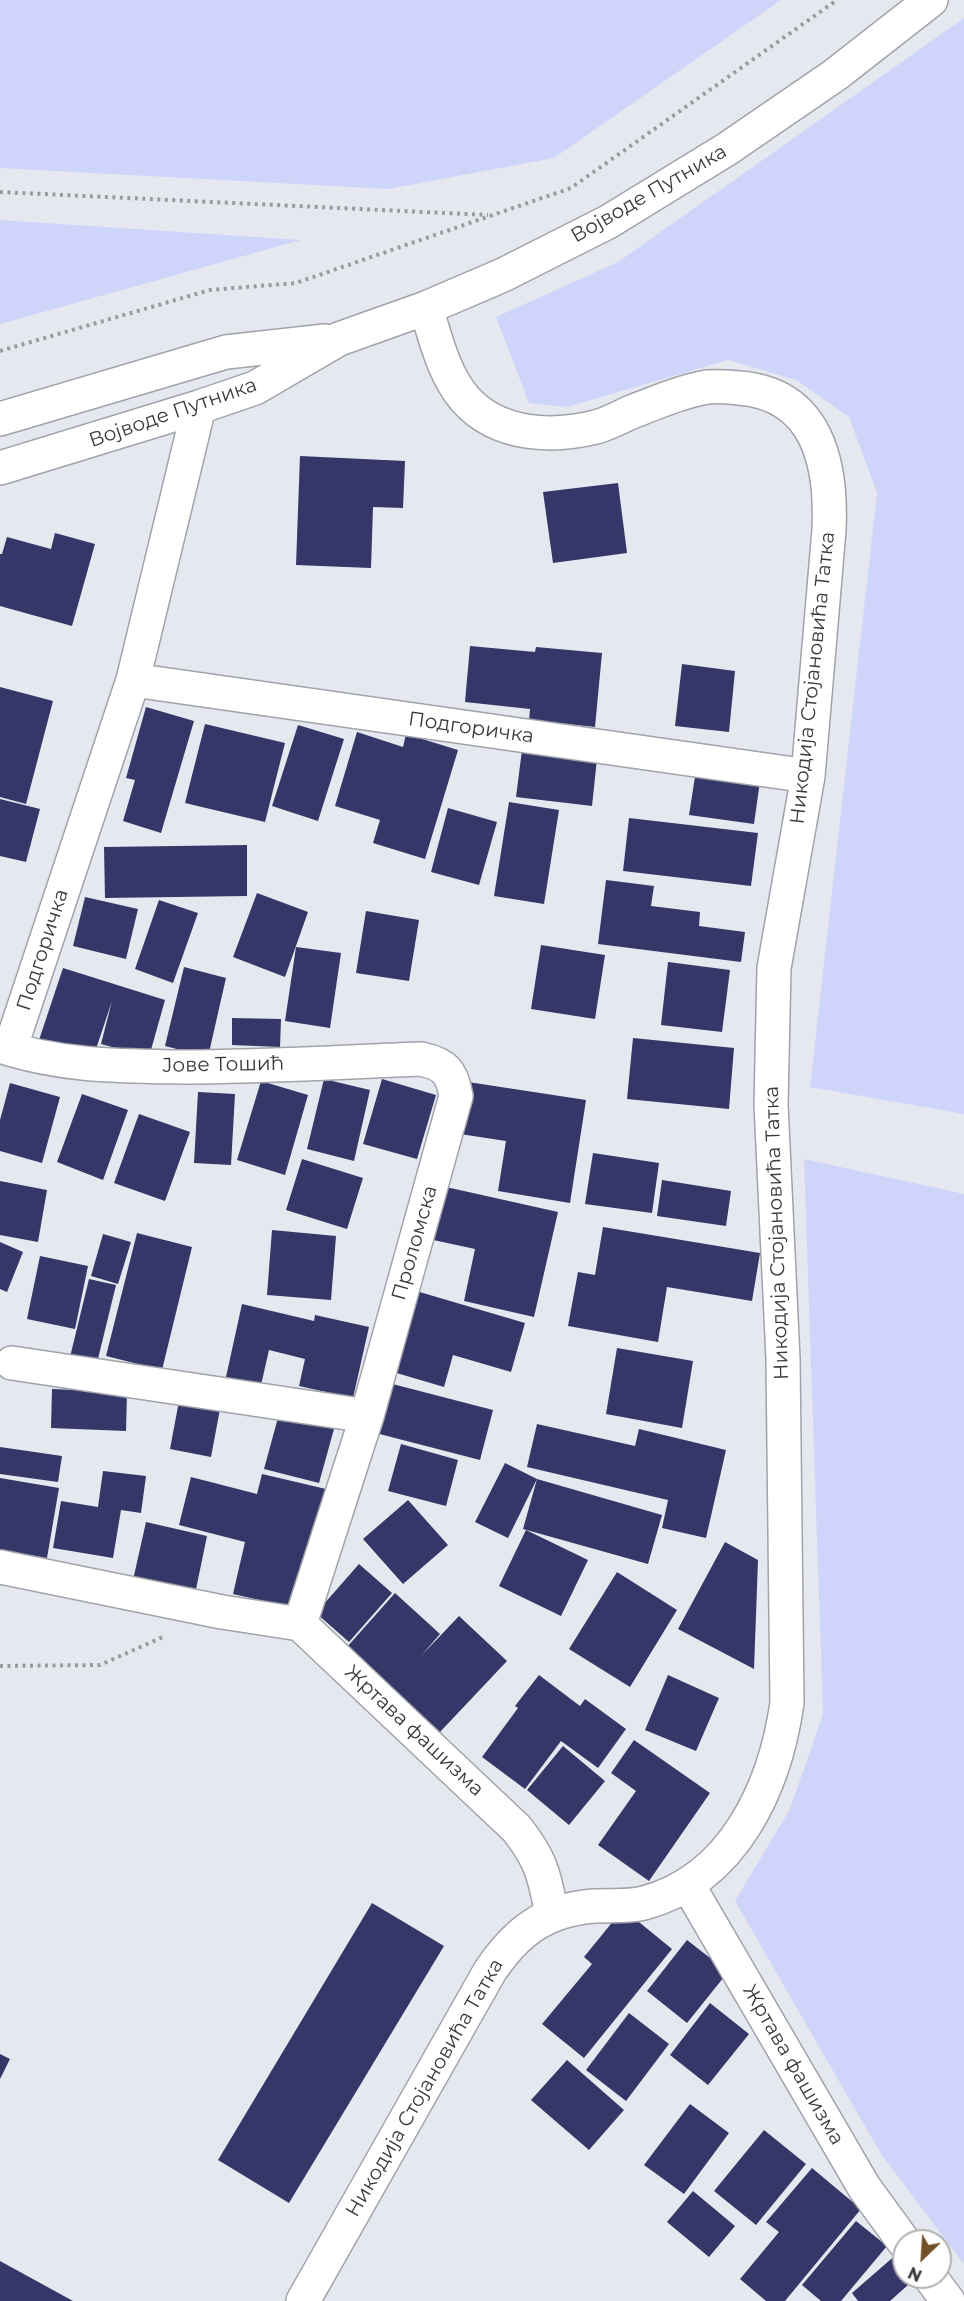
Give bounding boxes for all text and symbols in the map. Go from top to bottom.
street label: Војводе Путника [567,140,731,248]
street label: Војводе Путника [86,373,260,453]
street label: Никодија Стојановића Татка [786,531,840,825]
street label: Подгоричка [407,707,535,749]
street label: Подгоричка [12,886,74,1014]
street label: Јове Тошић [162,1052,284,1078]
street label: Никодија Стојановића Татка [760,1086,794,1380]
street label: Проломска [387,1183,443,1303]
street label: Жртава фашизма [340,1660,488,1802]
street label: Никодија Стојановића Татка [341,1955,509,2221]
street label: Жртава фашизма [737,1981,849,2149]
north arrow [892,2229,952,2289]
text: N [905,2263,925,2285]

